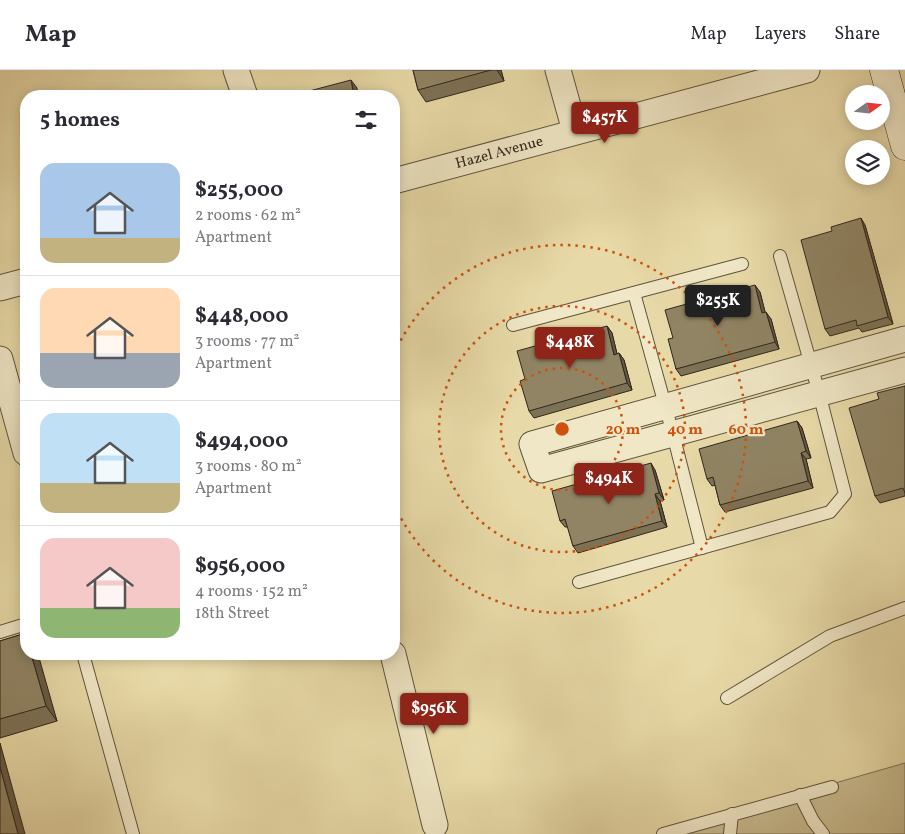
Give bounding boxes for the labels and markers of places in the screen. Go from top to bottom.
pin: $457K [570,102,640,144]
pin: $255K [683,284,753,327]
pin: $448K [535,326,605,369]
centre of rings [553,420,571,438]
pin: $494K [574,462,644,505]
pin: $956K [399,692,469,735]

